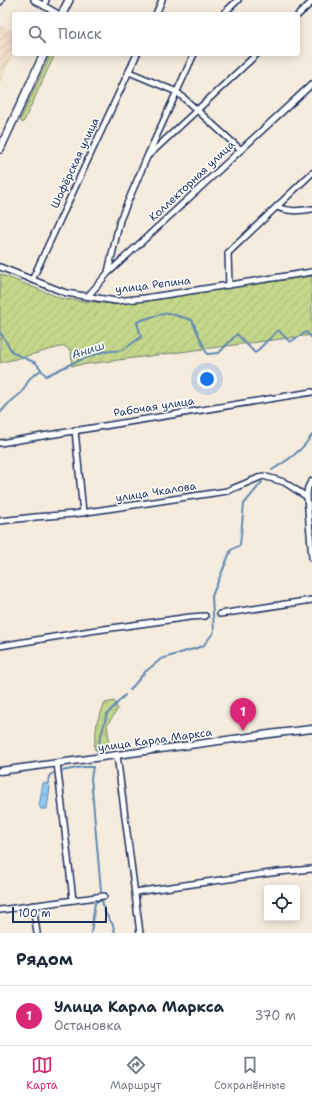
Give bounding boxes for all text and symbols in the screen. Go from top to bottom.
search box [12,12,300,56]
icon: search [26,23,48,45]
text: Поиск [58,24,102,44]
street label: Шофёрская улица [47,115,103,211]
street label: Коллекторная улица [146,137,238,225]
street label: улица Репина [115,273,192,297]
water label: Аниш [69,337,107,363]
your location [197,369,217,389]
street label: Рабочая улица [113,393,196,421]
street label: улица Чкалова [115,478,198,506]
pin: 1 [230,698,256,731]
street label: улица Карла Маркса [97,725,213,755]
map controls [264,885,300,921]
button: locate [264,885,300,921]
scale bar [12,905,107,924]
text: 100 m [18,906,51,921]
text: Рядом [16,948,73,970]
text: Улица Карла Маркса [54,997,224,1017]
text: 1 [26,1007,32,1024]
text: 370 m [254,1007,296,1024]
text: Остановка [54,1017,121,1034]
tab: Карта [26,1054,58,1093]
tab: Маршрут [110,1054,161,1093]
tab: Сохранённые [214,1054,286,1093]

